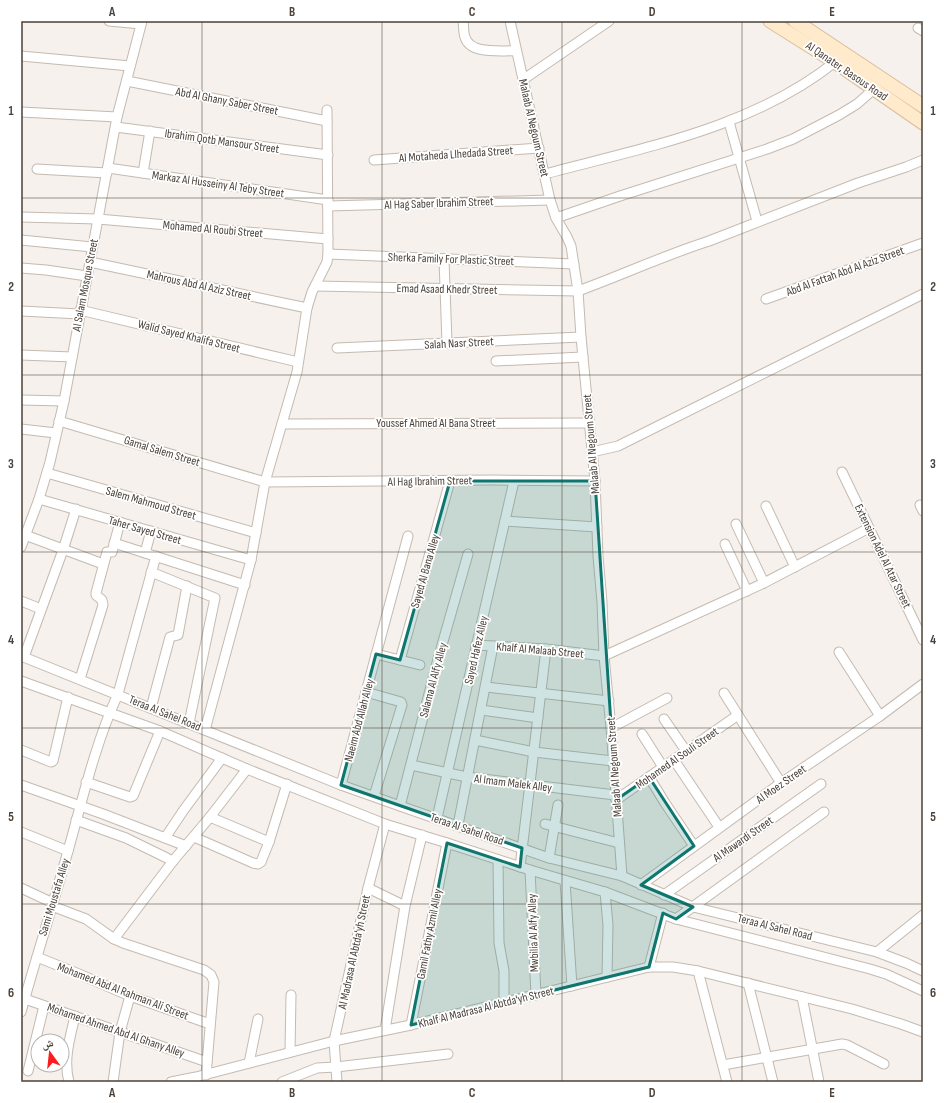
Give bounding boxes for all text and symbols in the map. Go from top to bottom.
text: A [108,4,116,20]
text: B [289,4,295,20]
text: C [469,4,476,20]
text: D [649,4,656,20]
text: E [829,4,835,20]
street label: Al Qanater, Basous Road [802,38,891,104]
street label: Malaab Al Negoum Street [515,78,552,179]
street label: Abd Al Ghany Saber Street [173,84,280,119]
text: 1 [8,103,14,119]
text: 1 [930,103,936,119]
street label: Ibrahim Qotb Mansour Street [164,126,281,157]
street label: Al Motaheda Llhedada Street [397,143,514,166]
street label: Markaz Al Husseiny Al Teby Street [151,168,285,201]
street label: Al Hag Saber Ibrahim Street [383,194,494,213]
street label: Mohamed Al Roubi Street [162,218,264,241]
street label: Al Salam Mosque Street [69,237,102,334]
street label: Abd Al Fattah Abd Al Aziz Street [783,243,907,300]
street label: Sherka Family For Plastic Street [388,250,515,269]
street label: Mahrous Abd Al Aziz Street [145,267,253,304]
text: 2 [8,279,14,295]
text: 2 [930,279,936,295]
street label: Emad Asaad Khedr Street [396,281,498,298]
street label: Walid Sayed Khalifa Street [136,317,242,357]
street label: Salah Nasr Street [424,334,494,353]
street label: Malaab Al Negoum Street [580,393,603,494]
street label: Youssef Ahmed Al Bana Street [376,416,496,431]
street label: Gamal Salem Street [122,433,202,470]
text: 3 [8,456,14,472]
text: 3 [930,456,936,472]
street label: Al Hag Ibrahim Street [387,473,473,490]
street label: Salem Mahmoud Street [104,483,198,524]
street label: Extension Adel Al Atar Street [851,502,914,611]
street label: Taher Sayed Street [107,513,183,548]
street label: Sayed Al Bana Alley [408,532,443,610]
street label: Sayed Hafez Alley [461,614,492,686]
text: 4 [8,632,14,648]
text: 4 [930,632,936,648]
street label: Khalf Al Malaab Street [496,639,585,662]
street label: Salama Al Alfy Alley [416,641,451,719]
street label: Naeim Abd Allah Alley [341,677,378,763]
street label: Teraa Al Sahel Road [126,692,203,735]
street label: Malaab Al Negoum Street [604,716,625,817]
street label: Mohamed Al Souli Street [633,724,722,793]
street label: Al Moez Street [752,761,810,808]
street label: Al Imam Malek Alley [472,771,553,796]
text: 5 [8,809,14,825]
text: 5 [930,809,936,825]
street label: Teraa Al Sahel Road [428,810,505,849]
street label: Al Mawardi Street [709,813,777,866]
street label: Sami Moustafa Alley [36,856,73,938]
street label: Gamil Fathy Azmil Alley [413,887,446,980]
street label: Al Madrasa Al Abtda'yh Street [335,893,374,1012]
street label: Mwbilia Al Alfy Alley [525,893,542,972]
street label: Teraa Al Sahel Road [736,911,814,944]
street label: Mohamed Abd Al Rahman Ali Street [55,959,191,1024]
street label: Khalf Al Madrasa Al Abtda'yh Street [417,983,556,1032]
text: 6 [8,985,14,1001]
text: 6 [930,985,936,1001]
street label: Mohamed Ahmed Abd Al Ghany Alley [45,1000,187,1061]
north arrow [30,1033,70,1073]
text: ش [40,1036,55,1053]
text: A [108,1085,116,1101]
text: B [289,1085,295,1101]
text: C [469,1085,476,1101]
text: D [649,1085,656,1101]
text: E [829,1085,835,1101]

